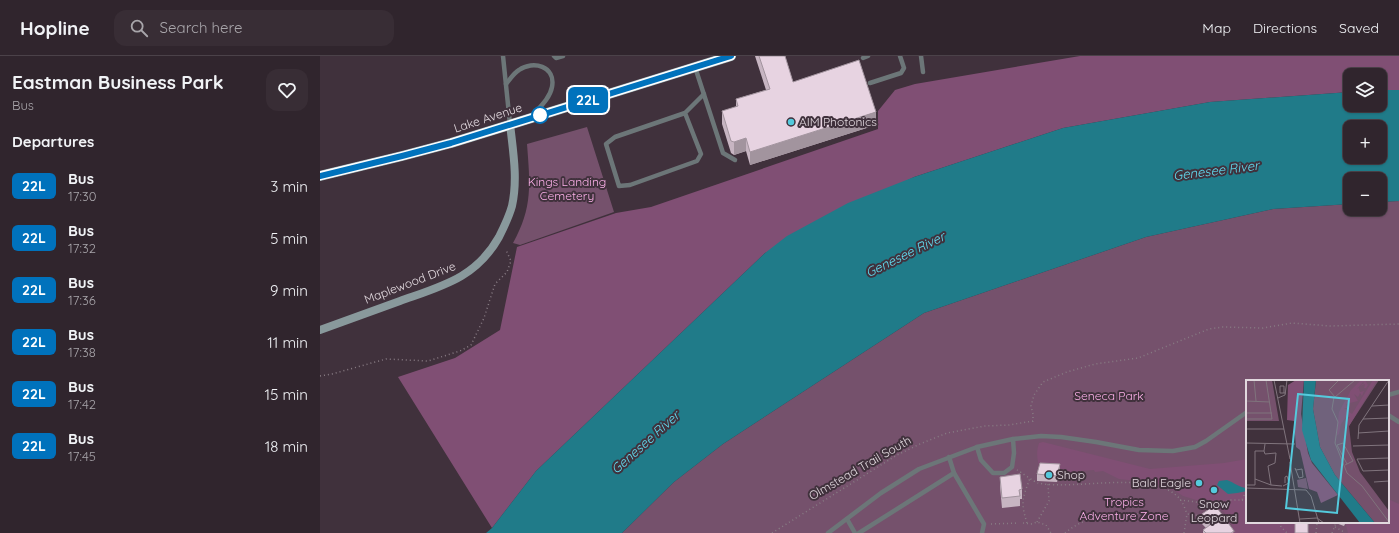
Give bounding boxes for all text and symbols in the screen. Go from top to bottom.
search box [114,10,394,46]
text: Hopline [20,16,90,40]
icon: search [128,17,150,39]
text: Search here [160,18,242,37]
text: Map [1202,19,1231,37]
text: Directions [1253,19,1317,37]
text: Saved [1339,19,1379,37]
map controls [1343,68,1387,216]
button: layers [1343,68,1387,112]
button: heart [266,69,308,111]
text: Eastman Business Park [12,70,224,94]
line badge: 22L [565,87,611,113]
text: 22L [576,91,600,109]
text: Bus [12,97,34,113]
street label: Lake Avenue [452,99,524,136]
unlabelled marker [531,106,549,124]
place label: AIM Photonics [799,114,877,129]
marker: AIM Photonics [786,117,796,127]
button: + [1343,120,1387,164]
text: Departures [12,132,94,151]
water label: Genesee River [1172,157,1262,183]
text: Bus [68,169,94,188]
button: − [1343,172,1387,216]
park label: Kings Landing Cemetery [528,174,606,203]
text: 22L [22,177,46,195]
text: 3 min [270,177,308,196]
text: 17:30 [68,188,96,204]
text: Bus [68,221,94,240]
water label: Genesee River [863,227,949,280]
text: 22L [22,229,46,247]
text: 5 min [270,229,308,248]
text: 17:32 [68,240,96,256]
street label: Maplewood Drive [362,258,458,307]
text: Bus [68,273,94,292]
text: 22L [22,281,46,299]
text: 9 min [270,281,308,300]
text: 17:36 [68,292,96,308]
text: Bus [68,325,94,344]
text: 22L [22,333,46,351]
text: 11 min [267,333,308,352]
text: 17:38 [68,344,96,360]
text: Bus [68,377,94,396]
inset map [1246,380,1389,523]
text: 22L [22,385,46,403]
text: 15 min [265,385,308,404]
park label: Seneca Park [1074,388,1144,403]
text: 17:42 [68,396,96,412]
water label: Genesee River [608,406,684,477]
text: Bus [68,429,94,448]
street label: Olmstead Trail South [806,432,914,503]
text: 22L [22,437,46,455]
text: 18 min [265,437,308,456]
text: 17:45 [68,448,96,464]
place label: Shop [1057,467,1085,482]
marker: Shop [1044,470,1054,480]
place label: Bald Eagle [1132,475,1191,490]
marker: Bald Eagle [1194,478,1204,488]
marker: Snow Leopard [1209,485,1219,495]
park label: Tropics Adventure Zone [1080,494,1169,523]
place label: Snow Leopard [1191,496,1237,525]

